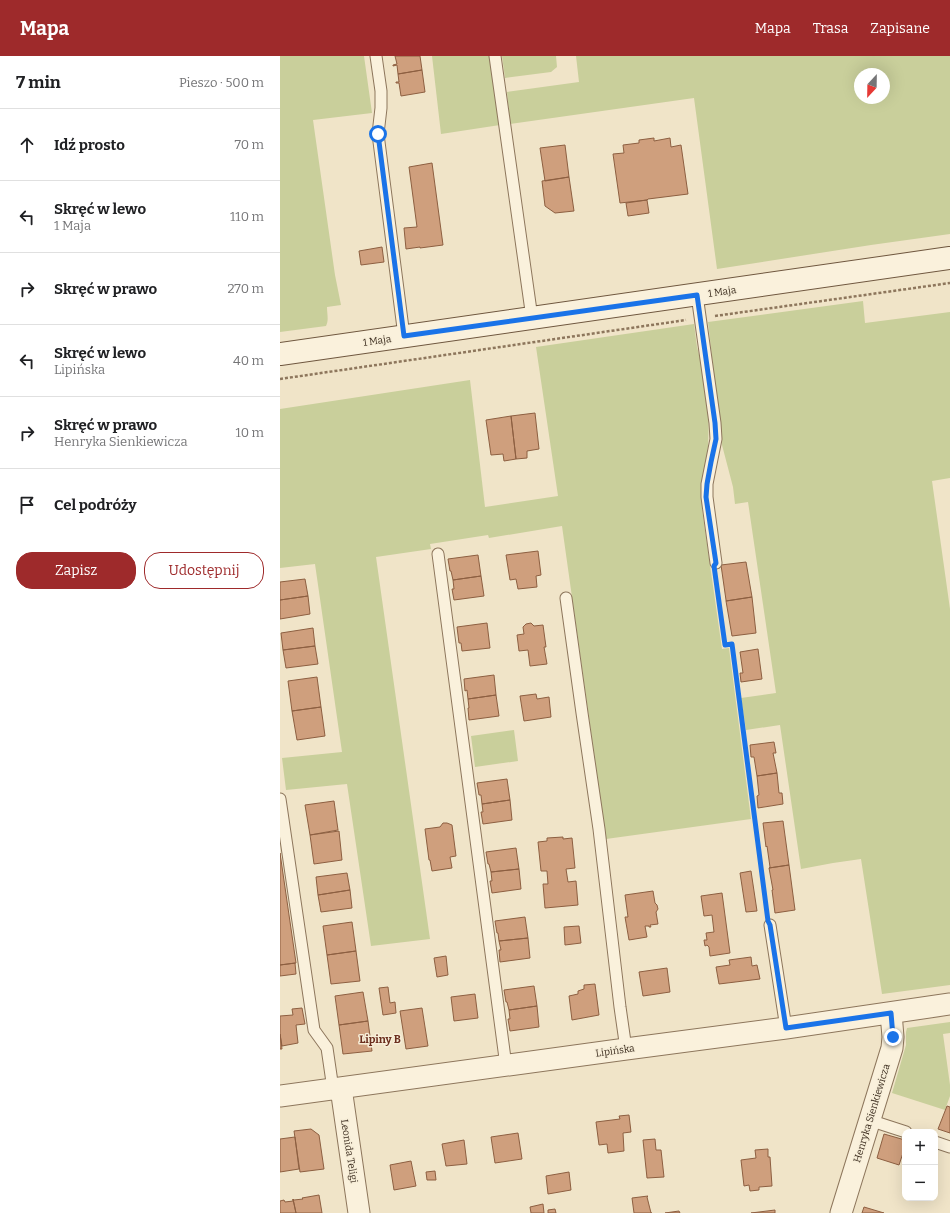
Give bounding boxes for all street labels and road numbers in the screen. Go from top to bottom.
street label: 1 Maja [707,284,738,300]
street label: 1 Maja [362,333,393,349]
street label: Lipińska [595,1041,636,1060]
street label: Henryka Sienkiewicza [851,1062,893,1164]
street label: Leonida Teligi [338,1118,360,1184]

